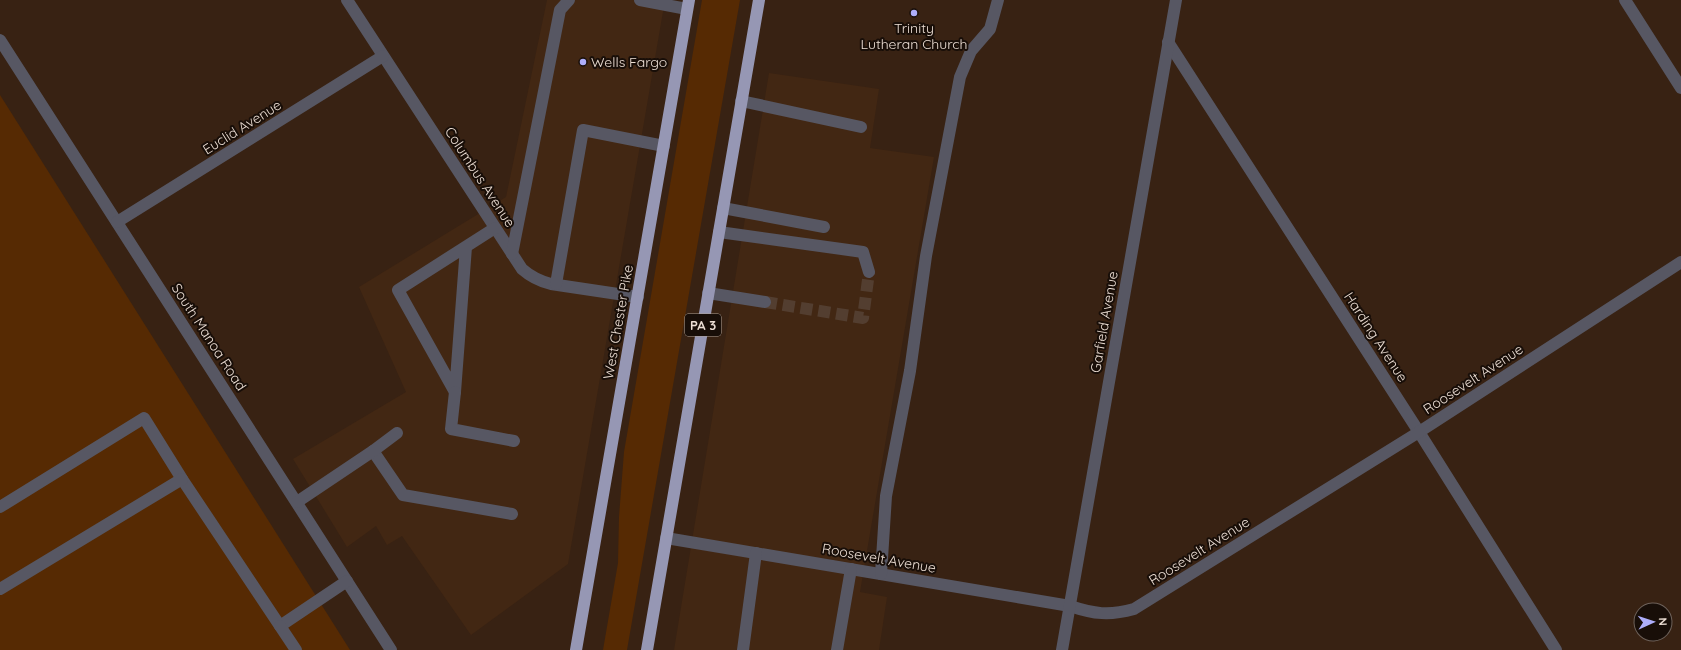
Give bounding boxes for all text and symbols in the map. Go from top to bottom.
marker: Trinity Lutheran Church [909,8,919,18]
place label: Trinity Lutheran Church [861,19,968,53]
place label: Wells Fargo [591,53,667,71]
marker: Wells Fargo [578,57,588,67]
street label: Euclid Avenue [199,96,285,158]
street label: Columbus Avenue [441,123,519,231]
street label: West Chester Pike [599,263,637,381]
street label: Garfield Avenue [1086,270,1122,374]
street label: South Manoa Road [168,280,250,394]
street label: Harding Avenue [1340,289,1412,385]
road number: PA 3 [685,314,721,336]
street label: Roosevelt Avenue [1420,340,1526,418]
street label: Roosevelt Avenue [1145,513,1253,589]
street label: Roosevelt Avenue [821,539,938,577]
north arrow [1633,602,1673,642]
text: N [1656,617,1670,626]

